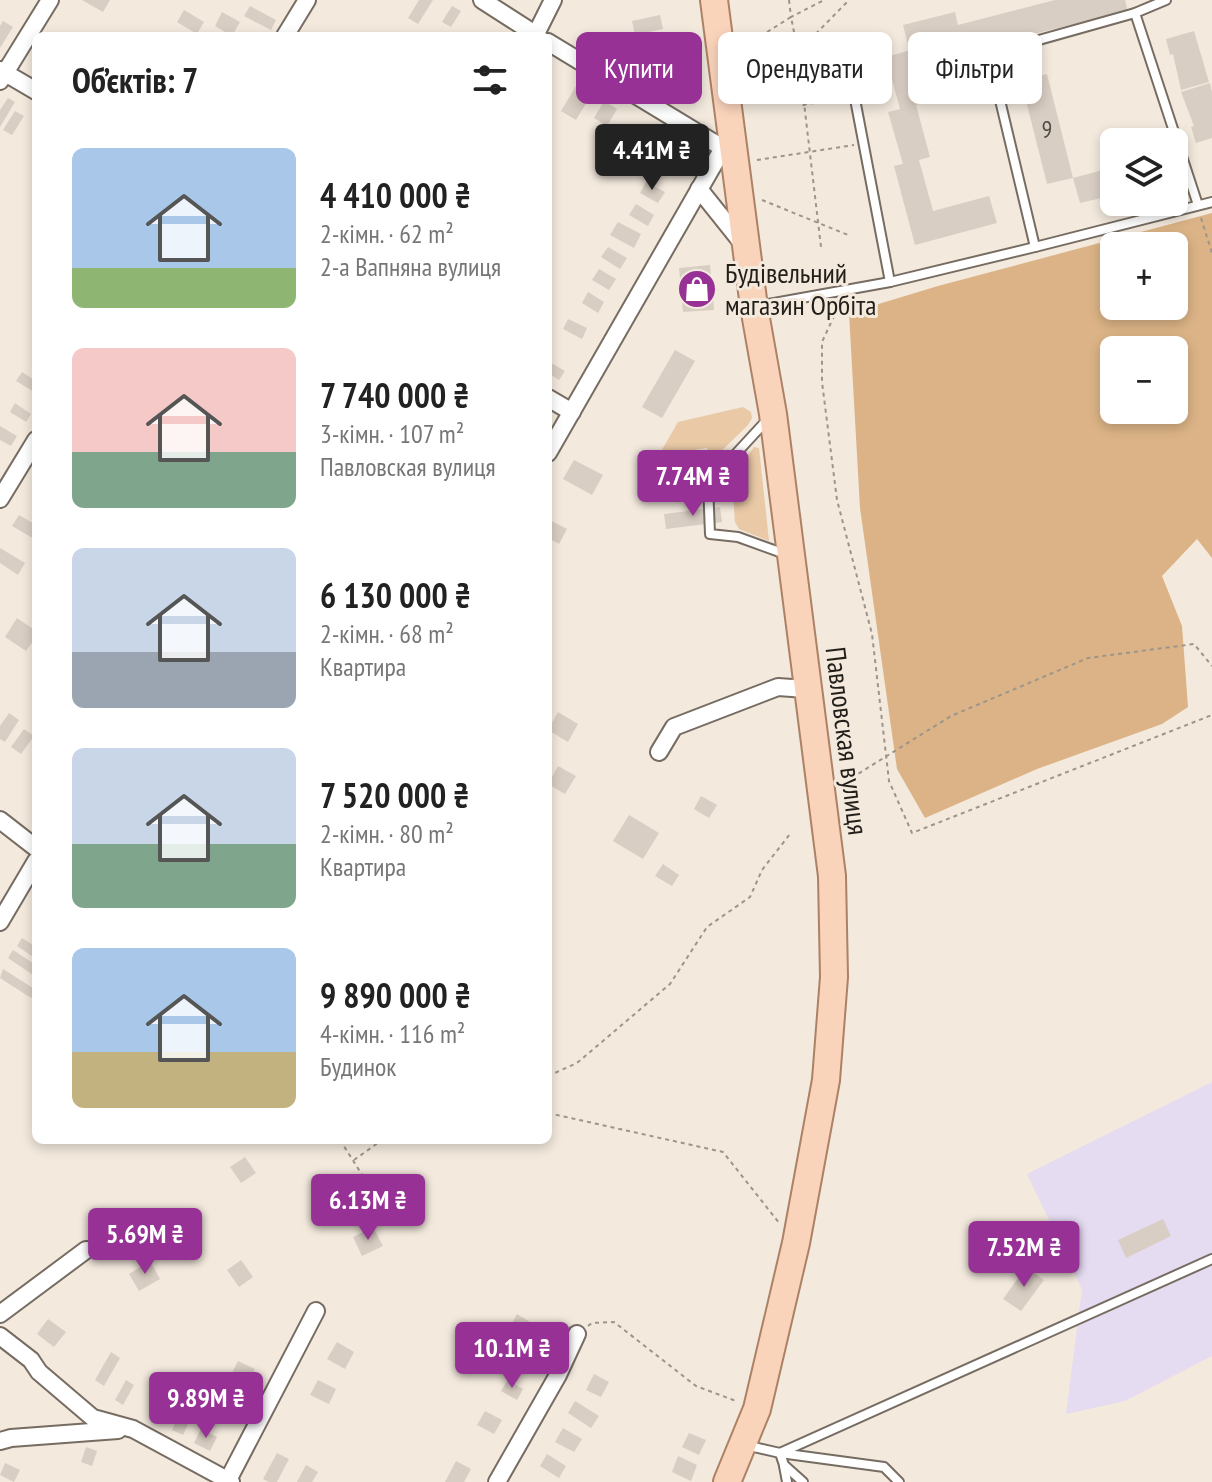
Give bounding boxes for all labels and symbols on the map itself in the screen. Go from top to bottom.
house number: 9 [1042,113,1052,144]
pin: 4.41M ₴ [578,124,726,192]
place label: Будівельний магазин Орбіта [725,254,876,323]
shop icon: Будівельний магазин Орбіта [676,268,718,310]
pin: 7.74M ₴ [619,450,767,518]
street label: Павловская вулиця [818,645,877,837]
pin: 6.13M ₴ [294,1174,442,1242]
pin: 5.69M ₴ [71,1208,219,1276]
pin: 7.52M ₴ [950,1221,1098,1289]
pin: 10.1M ₴ [438,1322,586,1390]
pin: 9.89M ₴ [132,1372,280,1440]

